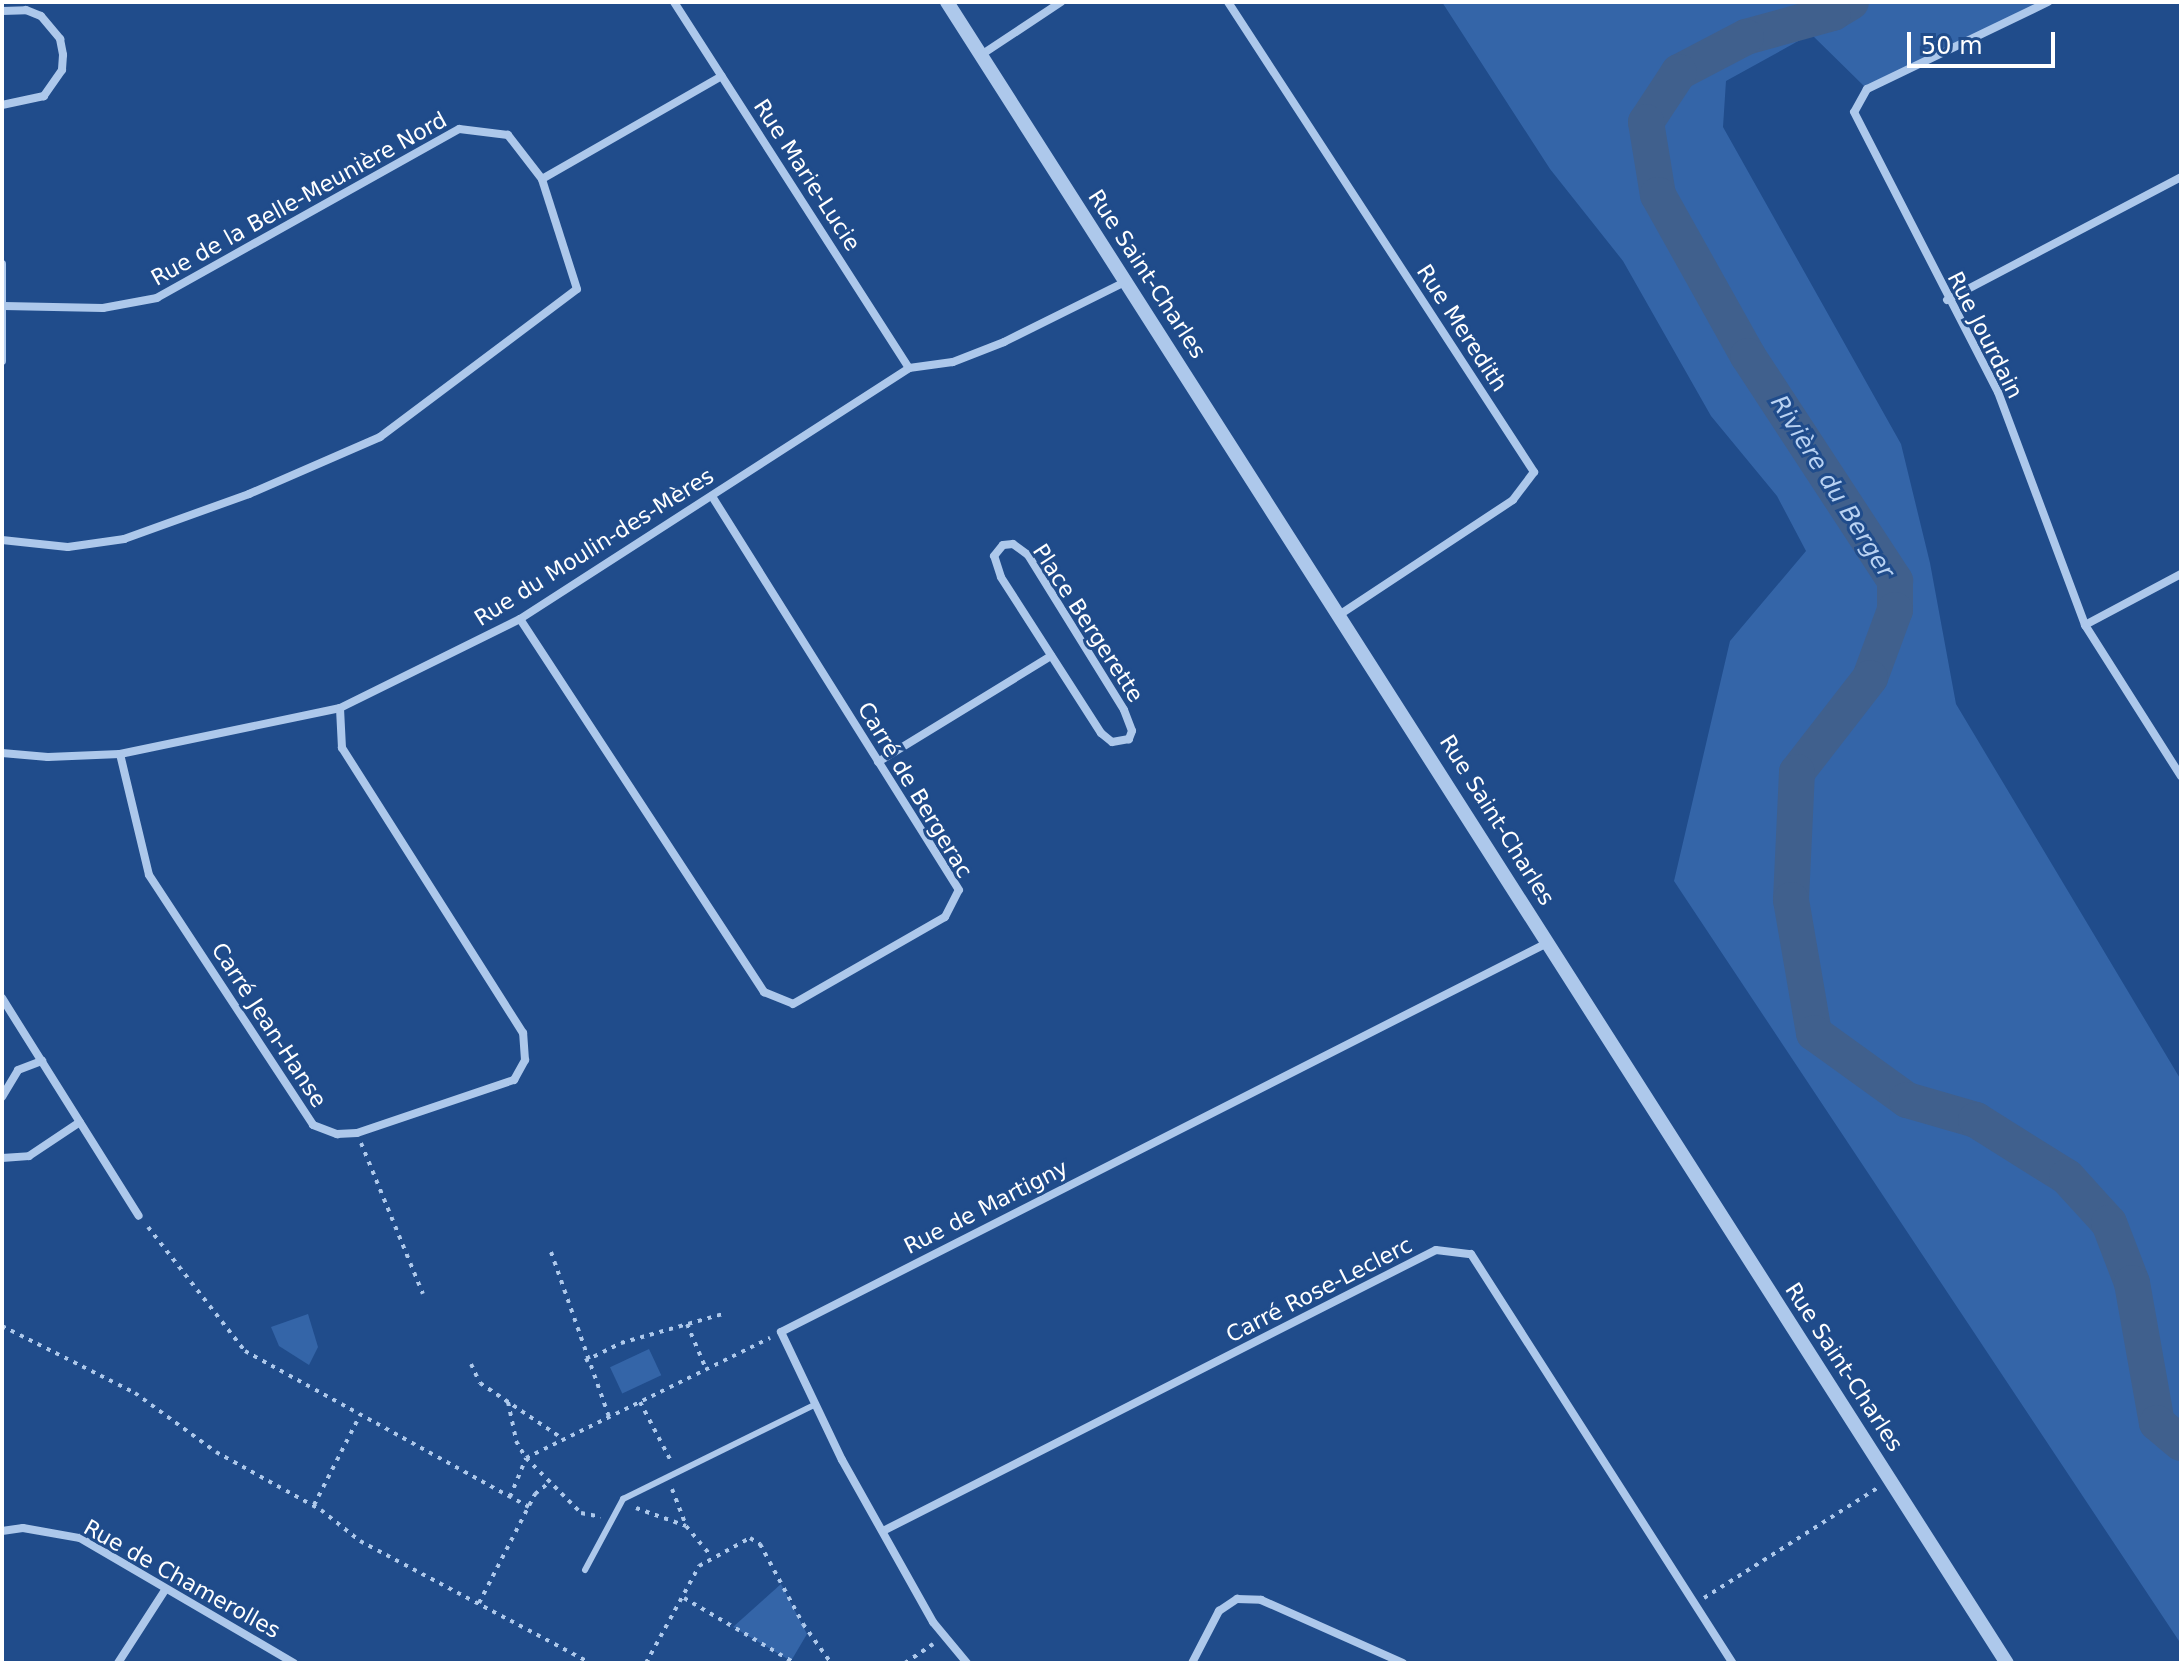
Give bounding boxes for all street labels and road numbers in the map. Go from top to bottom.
street label: Rue Marie-Lucie [748,94,866,256]
street label: Rue de la Belle-Meunière Nord [147,107,451,291]
street label: Rue Saint-Charles [1083,185,1211,363]
street label: Rue Meredith [1411,260,1513,396]
street label: Rue Jourdain [1942,267,2028,403]
street label: Rue du Moulin-des-Mères [469,462,719,632]
street label: Place Bergerette [1027,539,1149,707]
street label: Carré de Bergerac [852,697,978,883]
street label: Rue Saint-Charles [1434,730,1560,910]
street label: Carré Jean-Hanse [206,938,332,1112]
street label: Rue de Martigny [900,1154,1072,1260]
street label: Carré Rose-Leclerc [1222,1232,1416,1348]
street label: Rue Saint-Charles [1780,1278,1908,1456]
street label: Rue de Chamerolles [79,1514,285,1644]

